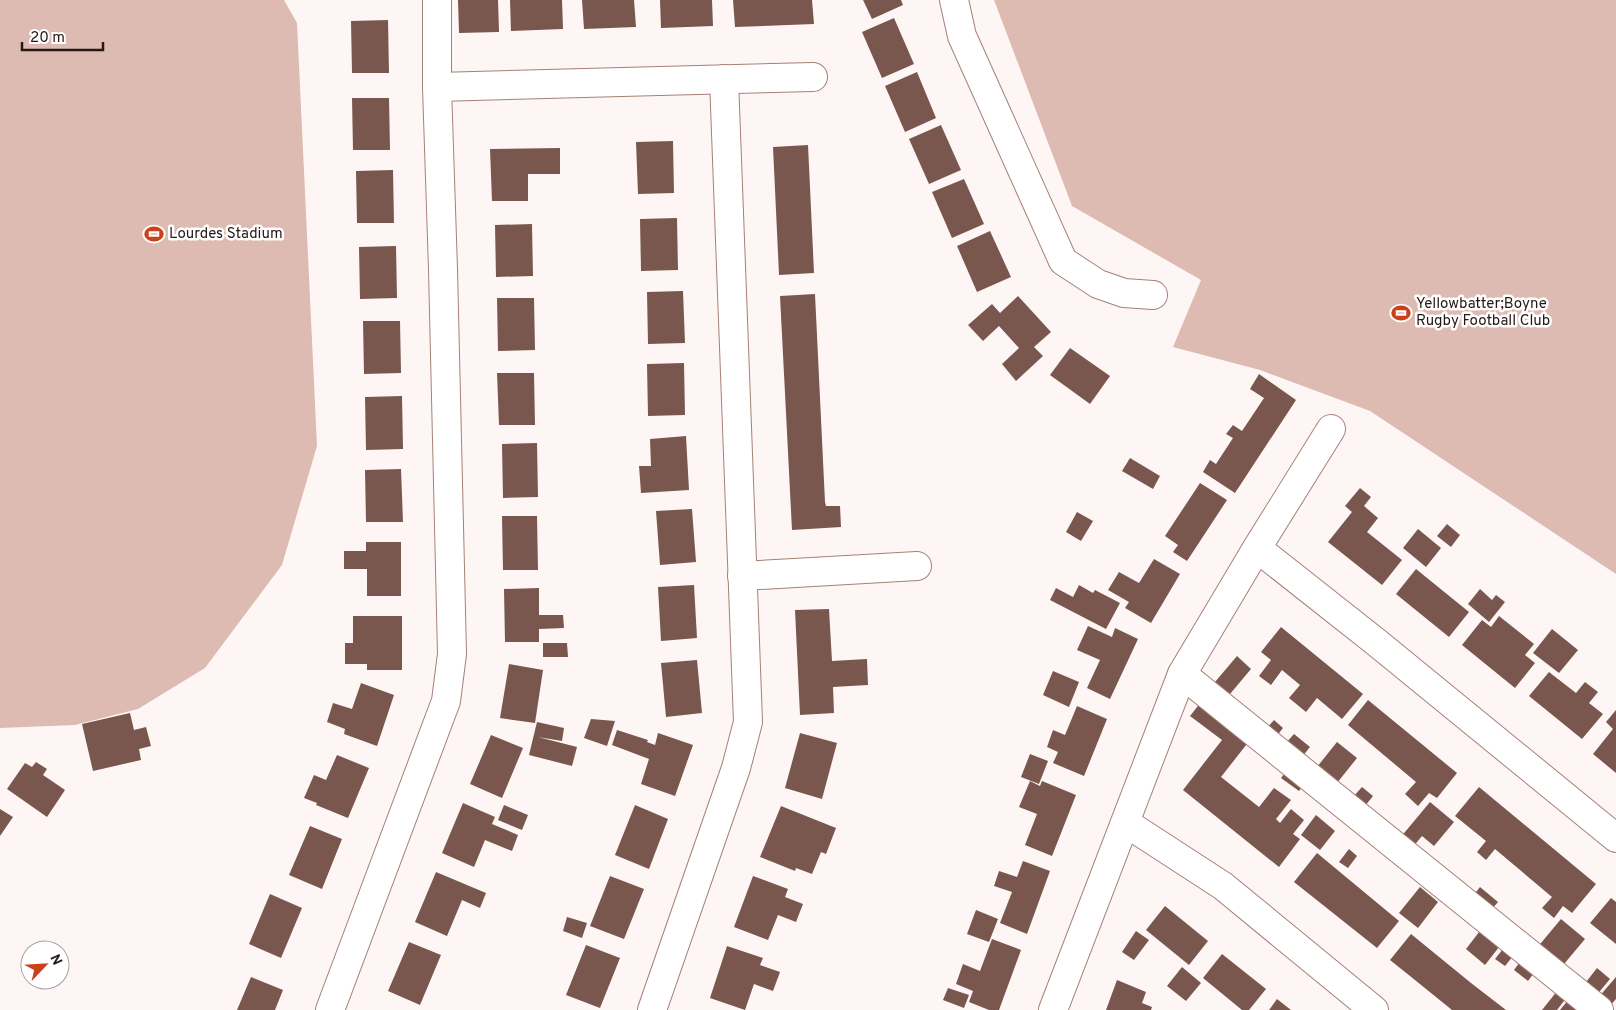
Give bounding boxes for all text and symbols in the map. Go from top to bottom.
scale bar [22,20,104,52]
text: 20 m [30,29,65,48]
sports icon: Lourdes Stadium [143,223,165,245]
place label: Lourdes Stadium [169,225,283,244]
place label: Yellowbatter;Boyne Rugby Football Club [1416,295,1550,331]
sports icon: Yellowbatter;Boyne Rugby Football Club [1390,302,1412,324]
north arrow [20,940,70,990]
text: N [46,952,65,968]

